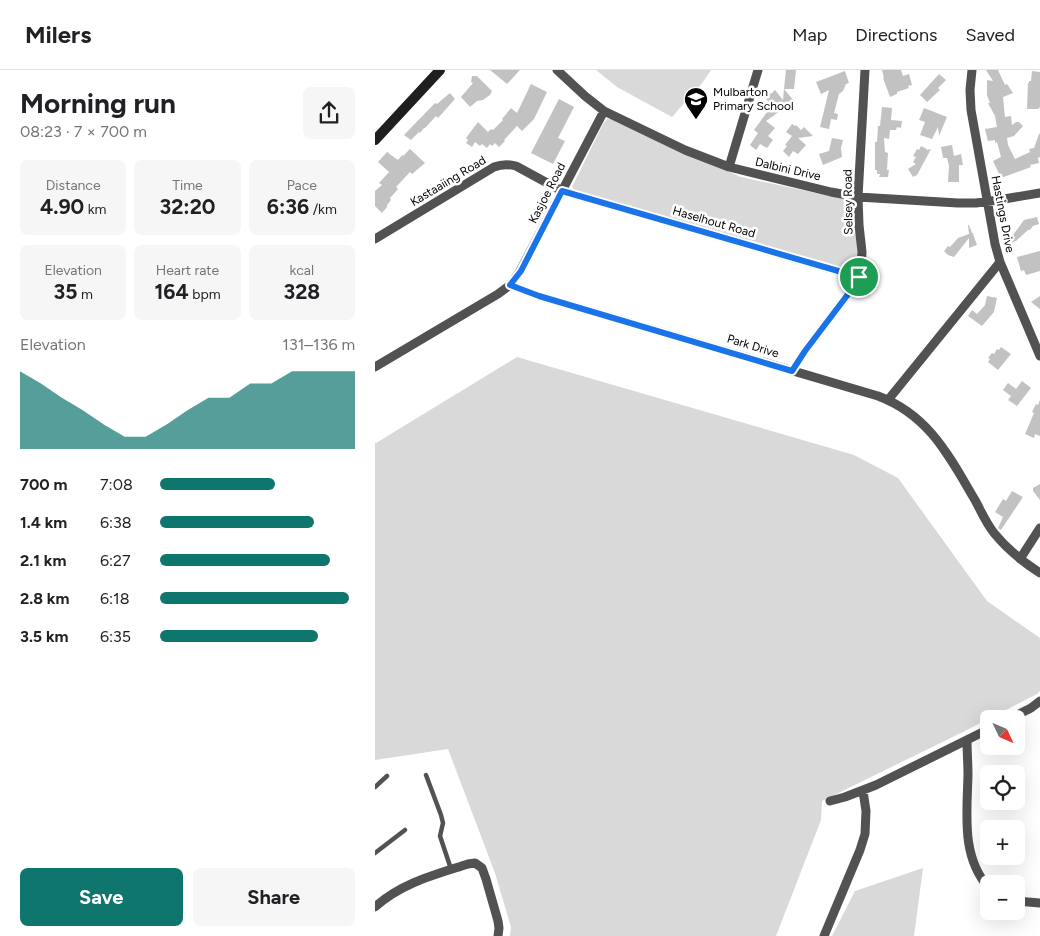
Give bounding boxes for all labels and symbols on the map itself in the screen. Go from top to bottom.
place label: Mulbarton Primary School [713,85,794,113]
school or university icon: Mulbarton Primary School [683,86,709,120]
street label: Kastaaiing Road [408,153,488,209]
street label: Dalbini Drive [754,155,823,183]
street label: Kasjoe Road [526,160,568,226]
street label: Selsey Road [840,169,856,235]
street label: Hastings Drive [989,174,1017,254]
street label: Haselhout Road [671,204,757,240]
pin [838,256,880,298]
street label: Park Drive [725,331,781,361]
north arrow [980,710,1025,755]

